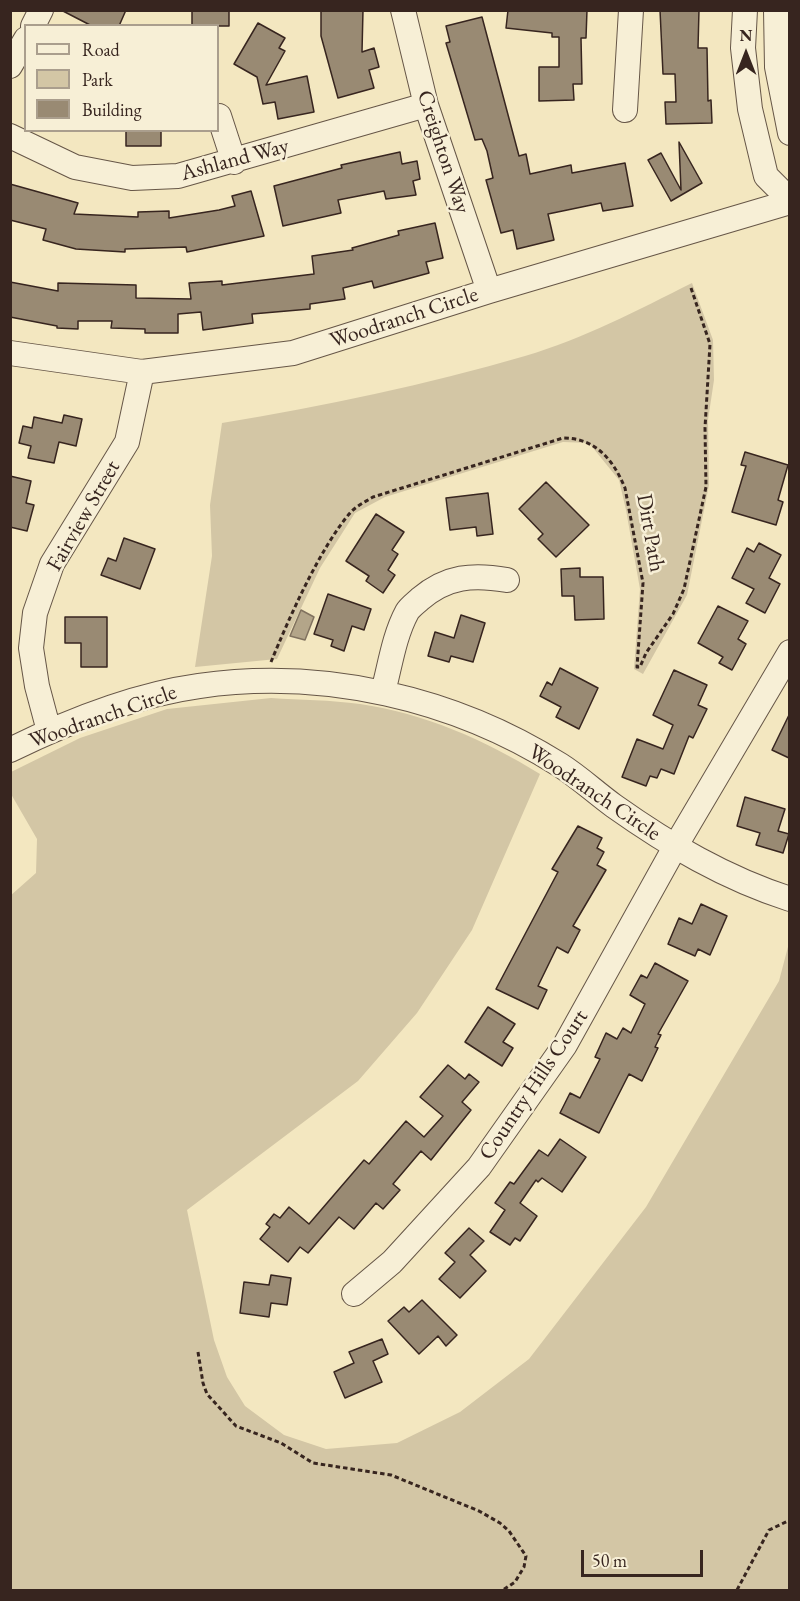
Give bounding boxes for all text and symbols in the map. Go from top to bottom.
legend [24,24,219,132]
north arrow [716,24,776,84]
text: N [740,25,752,46]
text: Road [82,38,120,61]
text: Park [82,68,113,91]
street label: Creighton Way [411,87,475,217]
text: Building [82,98,142,121]
street label: Ashland Way [178,133,292,187]
street label: Woodranch Circle [326,282,482,354]
street label: Fairview Street [42,456,126,576]
street label: Dirt Path [630,492,670,574]
street label: Woodranch Circle [26,679,180,755]
street label: Woodranch Circle [523,739,665,847]
street label: Country Hills Court [474,1005,594,1165]
scale bar [584,1538,706,1576]
text: 50 m [592,1549,627,1572]

